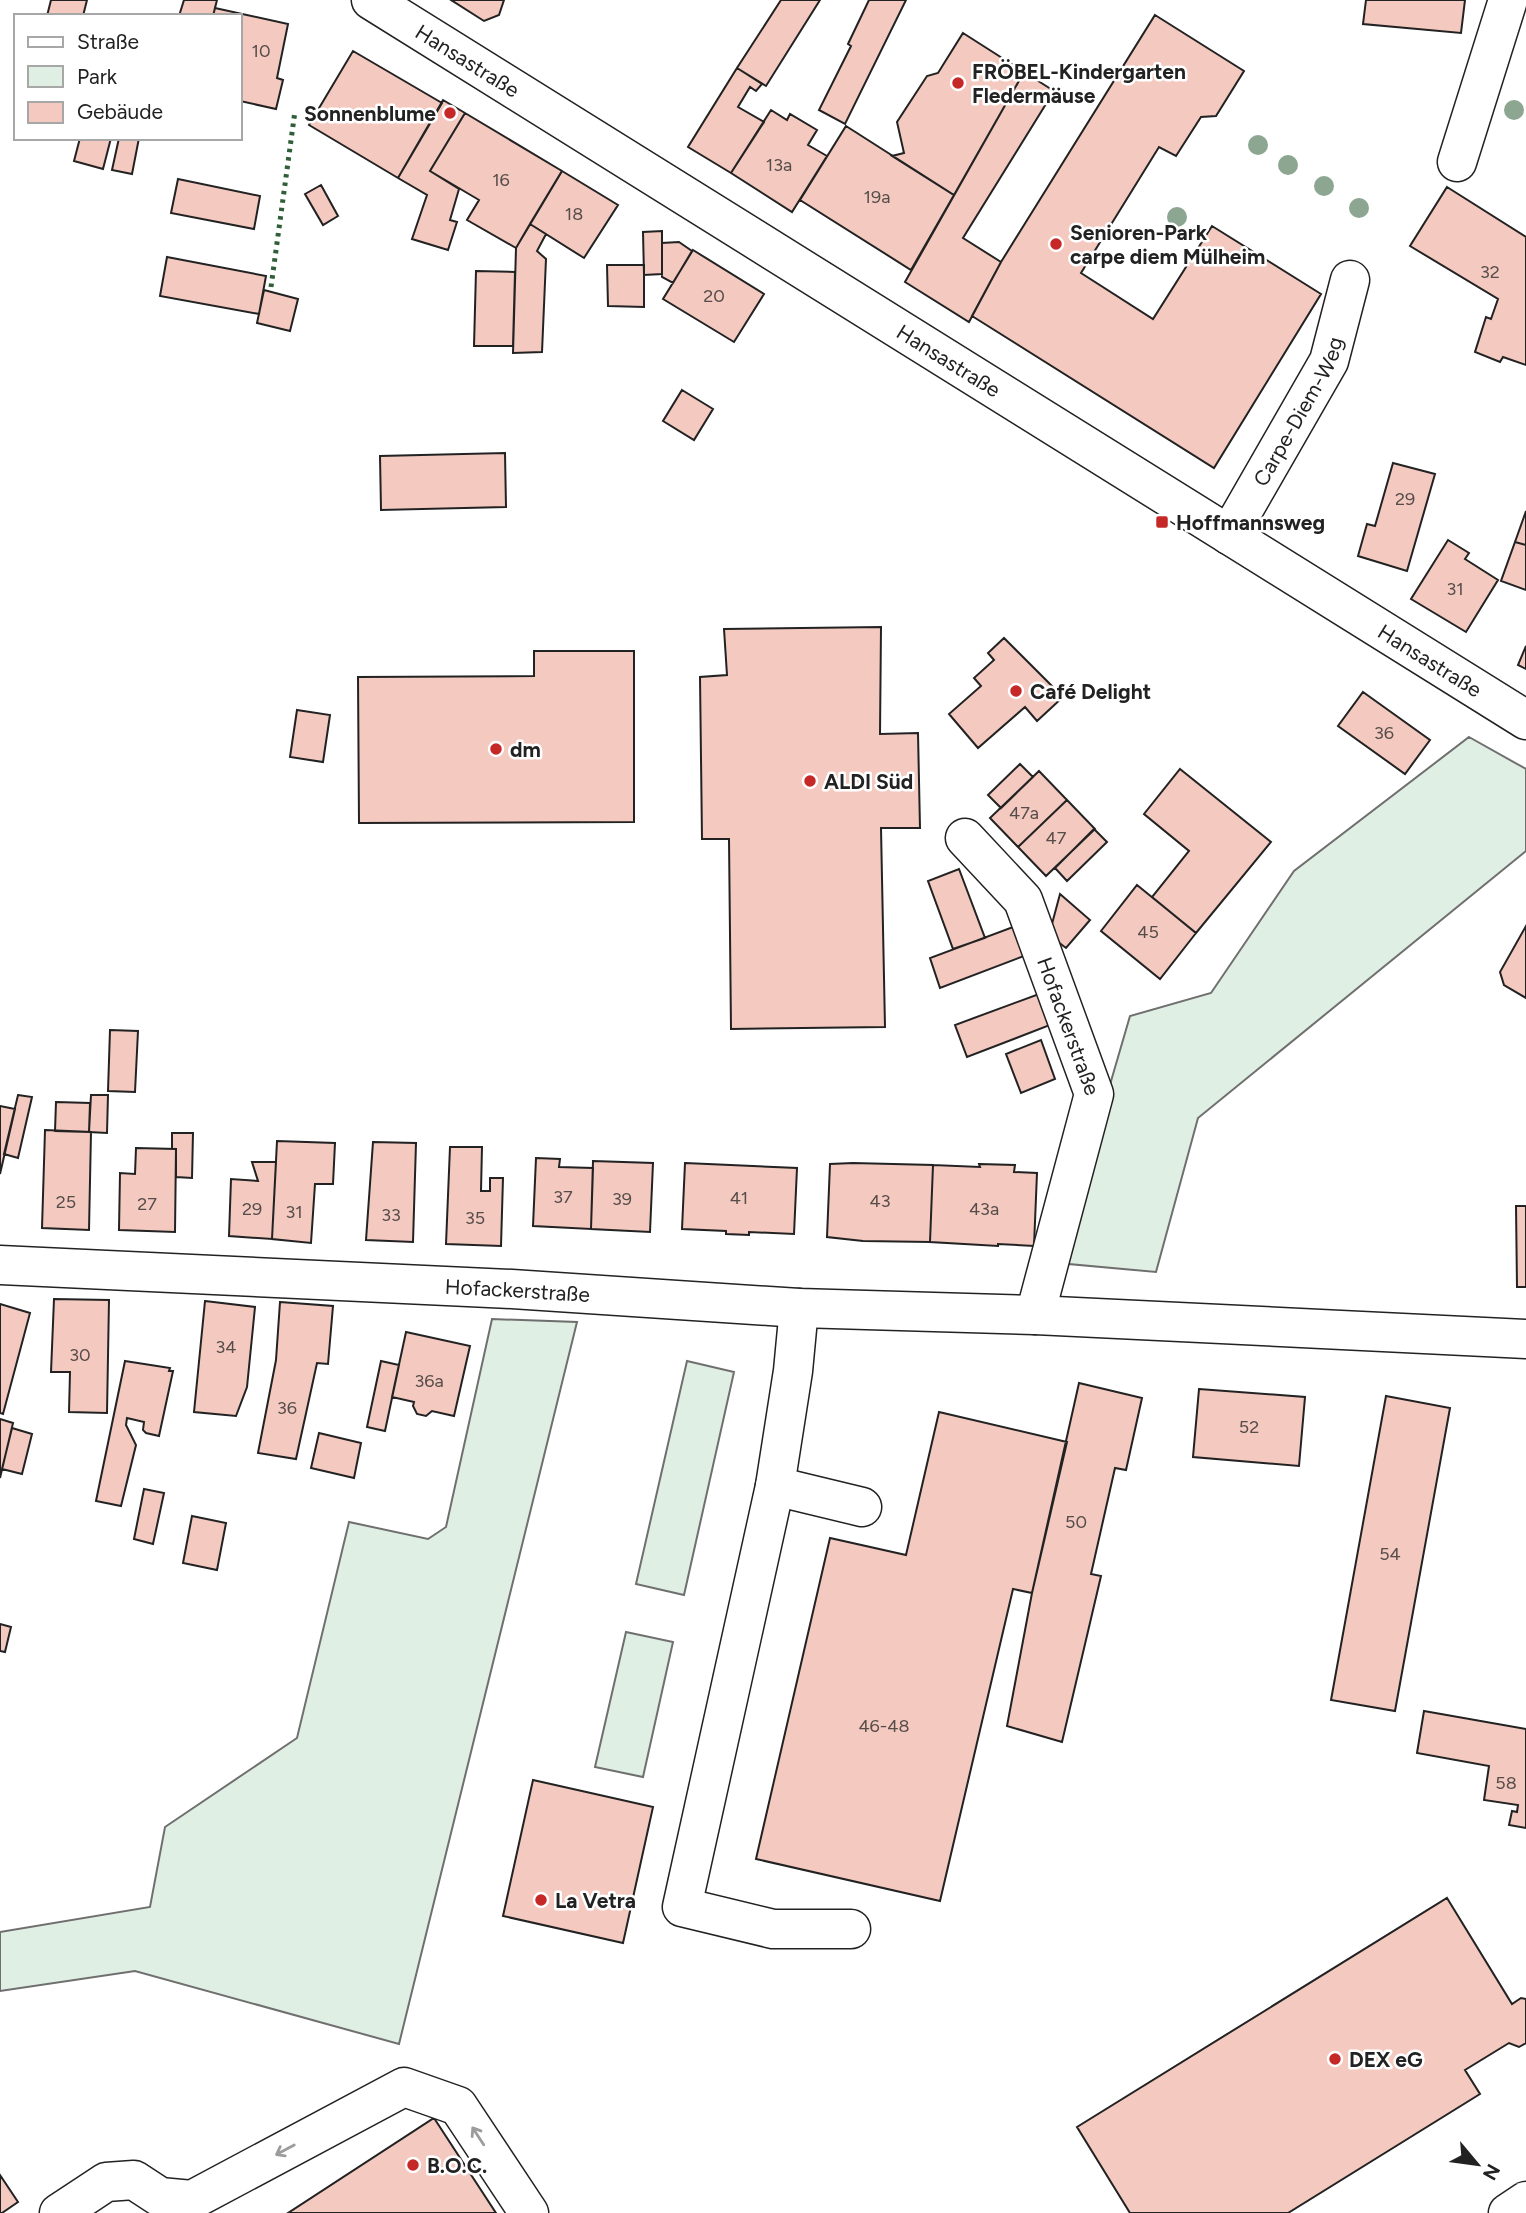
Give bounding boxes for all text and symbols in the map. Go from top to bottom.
legend [14,14,242,140]
street label: Hansastraße [411,19,524,102]
text: Straße [77,29,139,54]
house number: 10 [252,40,270,62]
place label: FRÖBEL-Kindergarten Fledermäuse [972,59,1186,108]
text: Park [77,64,118,89]
marker: FRÖBEL-Kindergarten Fledermäuse [950,75,966,91]
text: Gebäude [77,99,163,124]
place label: Sonnenblume [304,101,436,126]
marker: Sonnenblume [442,105,458,121]
house number: 13a [766,154,792,176]
house number: 16 [492,169,510,191]
house number: 19a [864,186,890,208]
house number: 18 [565,203,583,225]
place label: Senioren-Park carpe diem Mülheim [1070,220,1265,269]
marker: Senioren-Park carpe diem Mülheim [1048,236,1064,252]
house number: 32 [1480,261,1500,283]
house number: 20 [703,285,725,307]
street label: Hansastraße [892,319,1005,402]
street label: Carpe-Diem-Weg [1248,334,1347,490]
house number: 29 [1395,488,1415,510]
place label: Hoffmannsweg [1176,510,1325,535]
marker: Hoffmannsweg [1154,514,1170,530]
house number: 31 [1446,578,1464,600]
street label: Hansastraße [1374,618,1487,702]
place label: Café Delight [1030,679,1151,704]
marker: Café Delight [1008,683,1024,699]
house number: 36 [1374,722,1394,744]
place label: dm [510,737,541,762]
marker: dm [488,741,504,757]
place label: ALDI Süd [824,769,913,794]
marker: ALDI Süd [802,773,818,789]
house number: 47a [1009,802,1039,824]
house number: 47 [1046,827,1067,849]
house number: 45 [1137,921,1159,943]
street label: Hofackerstraße [1032,953,1106,1098]
house number: 37 [553,1186,573,1208]
house number: 41 [730,1187,748,1209]
house number: 39 [612,1188,632,1210]
house number: 43 [870,1190,890,1212]
house number: 25 [56,1191,76,1213]
house number: 27 [137,1193,157,1215]
house number: 29 [242,1198,262,1220]
house number: 43a [969,1198,999,1220]
house number: 31 [285,1201,303,1223]
house number: 33 [381,1204,401,1226]
house number: 35 [465,1207,485,1229]
street label: Hofackerstraße [444,1273,591,1307]
house number: 34 [216,1336,236,1358]
house number: 30 [69,1344,91,1366]
house number: 36a [414,1370,444,1392]
house number: 36 [277,1397,297,1419]
house number: 52 [1239,1416,1259,1438]
house number: 50 [1065,1511,1087,1533]
house number: 54 [1379,1543,1401,1565]
house number: 46-48 [858,1715,910,1737]
house number: 58 [1495,1772,1517,1794]
place label: La Vetra [555,1888,636,1913]
marker: La Vetra [533,1892,549,1908]
place label: DEX eG [1349,2047,1423,2072]
marker: DEX eG [1327,2051,1343,2067]
one-way arrow [471,2126,485,2146]
north arrow [1442,2129,1512,2199]
one-way arrow [275,2144,296,2158]
place label: B.O.C. [427,2153,487,2178]
marker: B.O.C. [405,2157,421,2173]
text: N [1478,2160,1505,2184]

